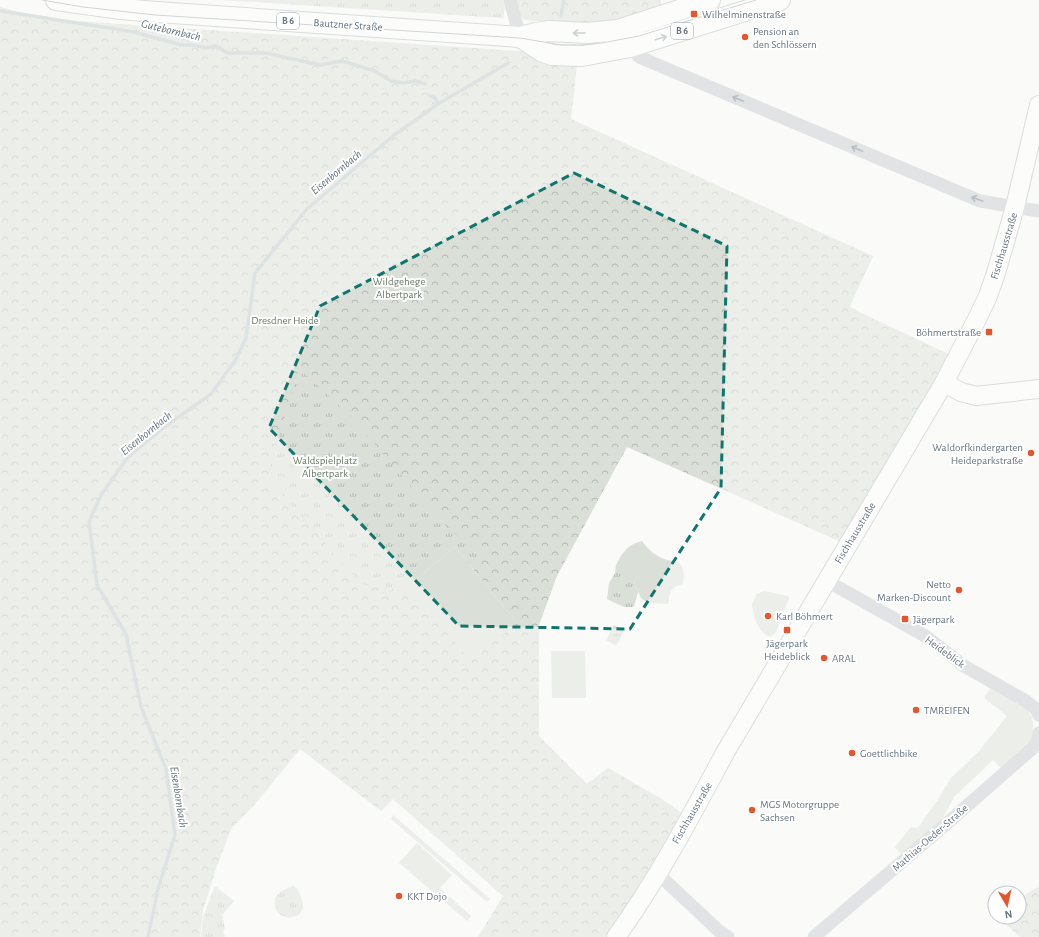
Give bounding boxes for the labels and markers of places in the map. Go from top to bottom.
marker: Wilhelminenstraße [689,9,699,19]
place label: Wilhelminenstraße [702,9,786,20]
place label: Pension an den Schlössern [753,26,817,50]
marker: Pension an den Schlössern [740,32,750,42]
place label: Böhmertstraße [916,327,981,338]
marker: Böhmertstraße [984,327,994,337]
place label: Waldorfkindergarten Heideparkstraße [932,442,1023,466]
marker: Waldorfkindergarten Heideparkstraße [1026,448,1036,458]
place label: Netto Marken-Discount [877,579,951,603]
marker: Netto Marken-Discount [954,585,964,595]
marker: Karl Böhmert [763,611,773,621]
place label: Karl Böhmert [776,611,833,622]
marker: Jägerpark [900,614,910,624]
place label: Jägerpark [913,614,954,625]
marker: Jägerpark Heideblick [782,625,792,635]
place label: Jägerpark Heideblick [764,638,810,662]
marker: ARAL [819,653,829,663]
place label: ARAL [832,653,856,664]
marker: TMREIFEN [911,705,921,715]
place label: TMREIFEN [924,705,970,716]
marker: Goettlichbike [847,748,857,758]
place label: Goettlichbike [860,748,917,759]
place label: MGS Motorgruppe Sachsen [760,799,839,823]
marker: MGS Motorgruppe Sachsen [747,805,757,815]
marker: KKT Dojo [394,891,404,901]
place label: KKT Dojo [407,891,447,902]

